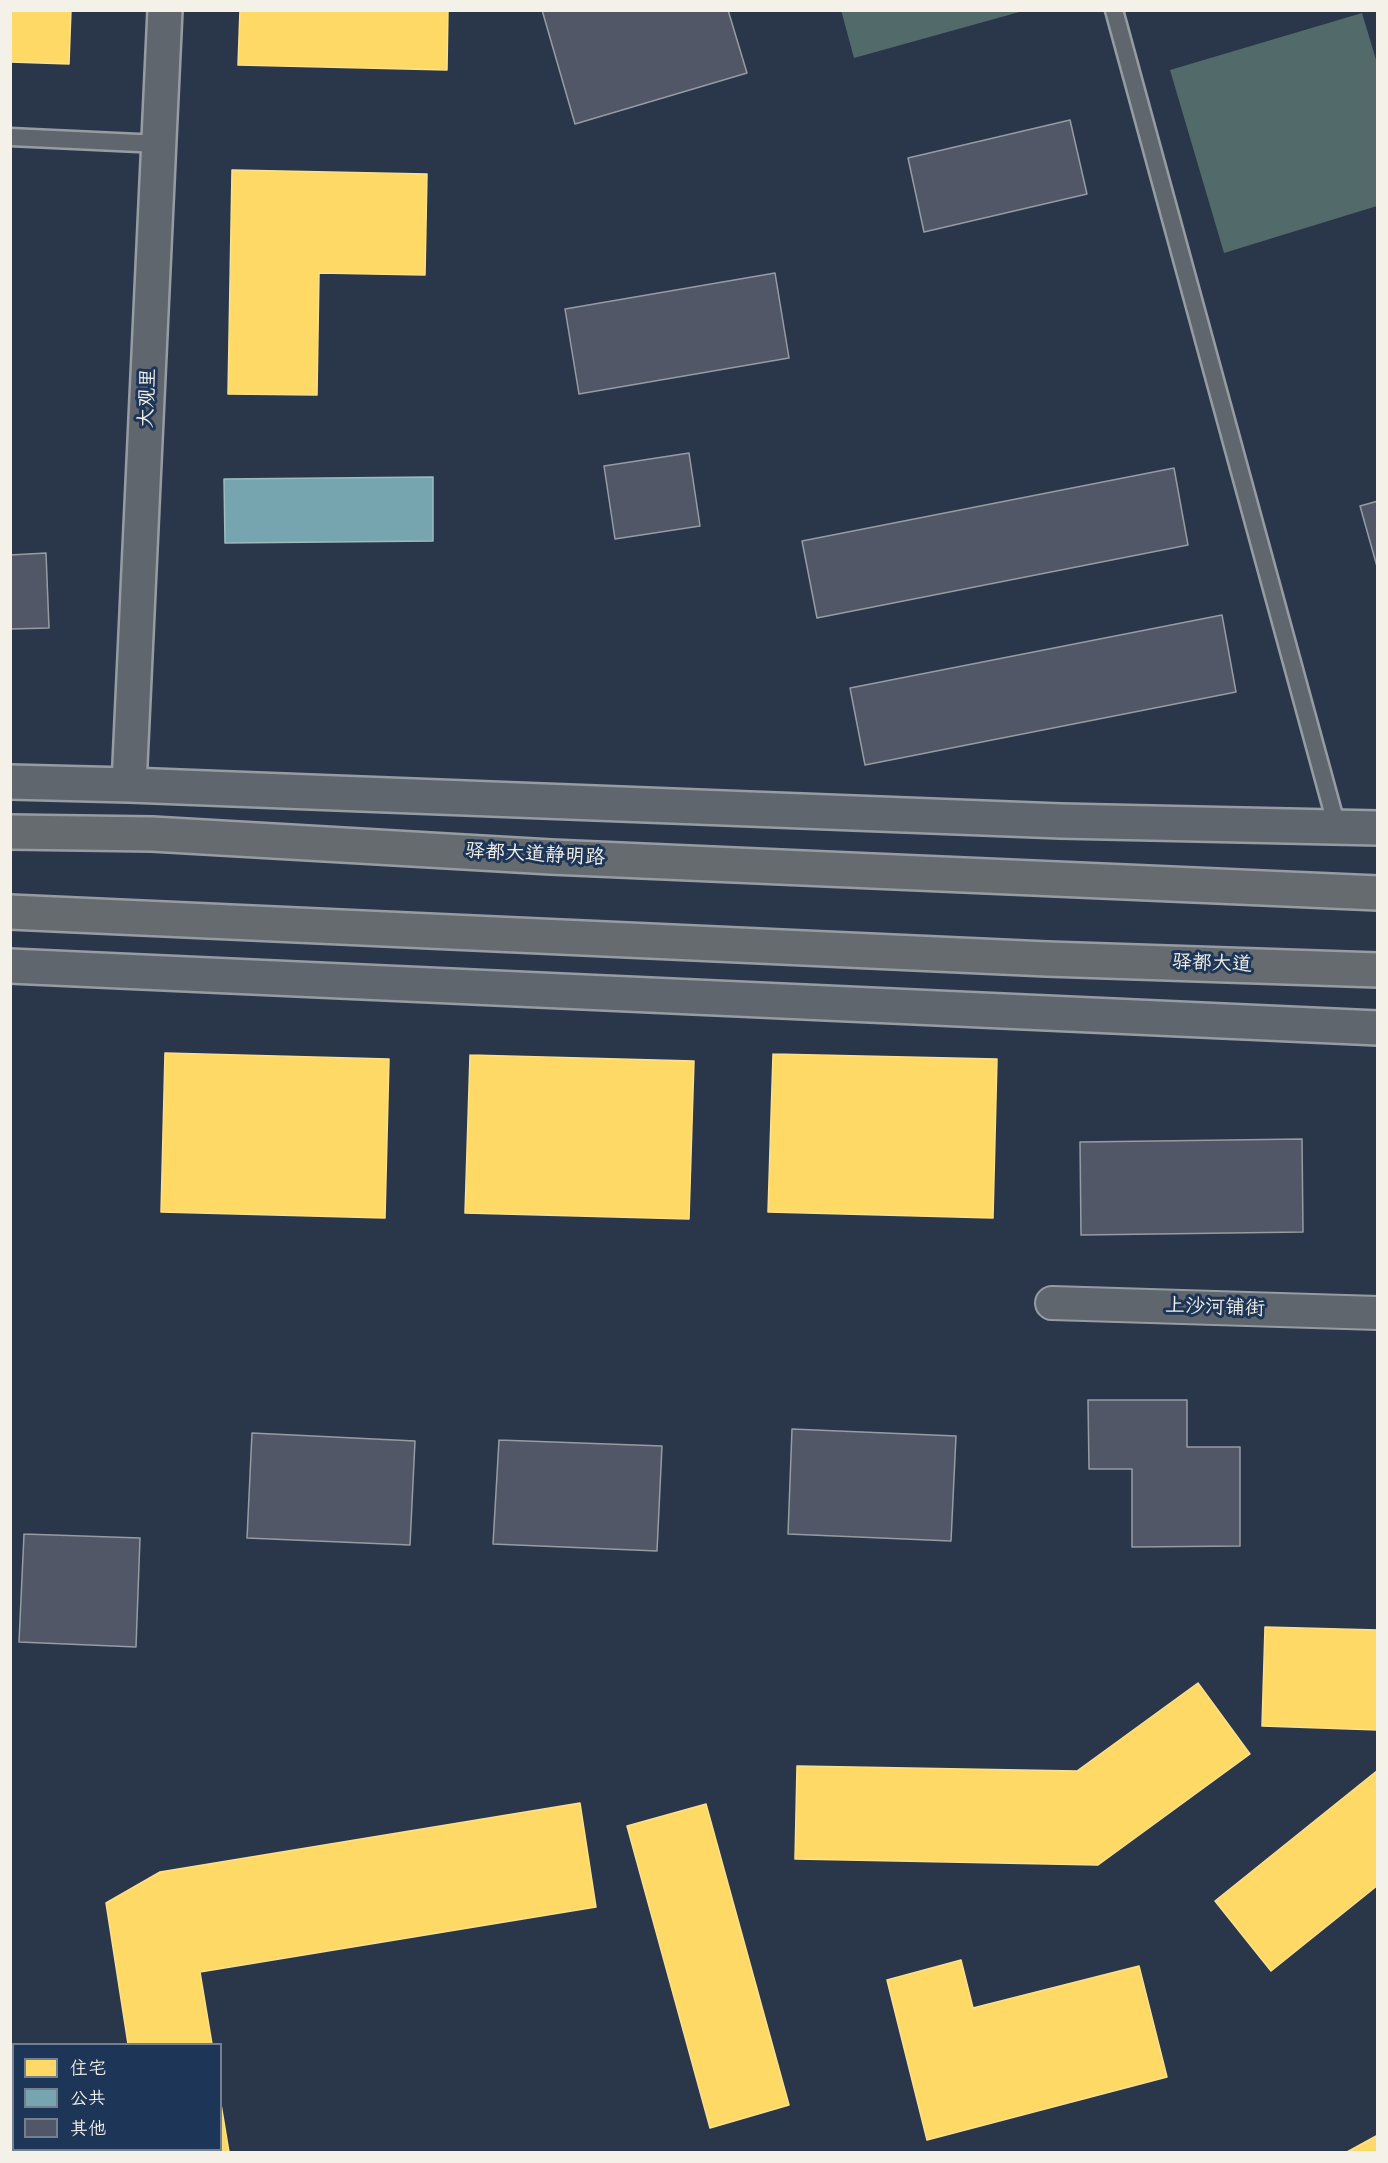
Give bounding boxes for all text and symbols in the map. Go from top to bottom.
street label: 大观里 [134,367,162,429]
street label: 驿都大道静明路 [464,839,606,871]
street label: 驿都大道 [1172,951,1252,977]
street label: 上沙河铺街 [1165,1294,1265,1322]
legend [12,2043,222,2151]
text: 住宅 [70,2052,106,2084]
text: 公共 [70,2082,106,2114]
text: 其他 [70,2112,106,2144]

